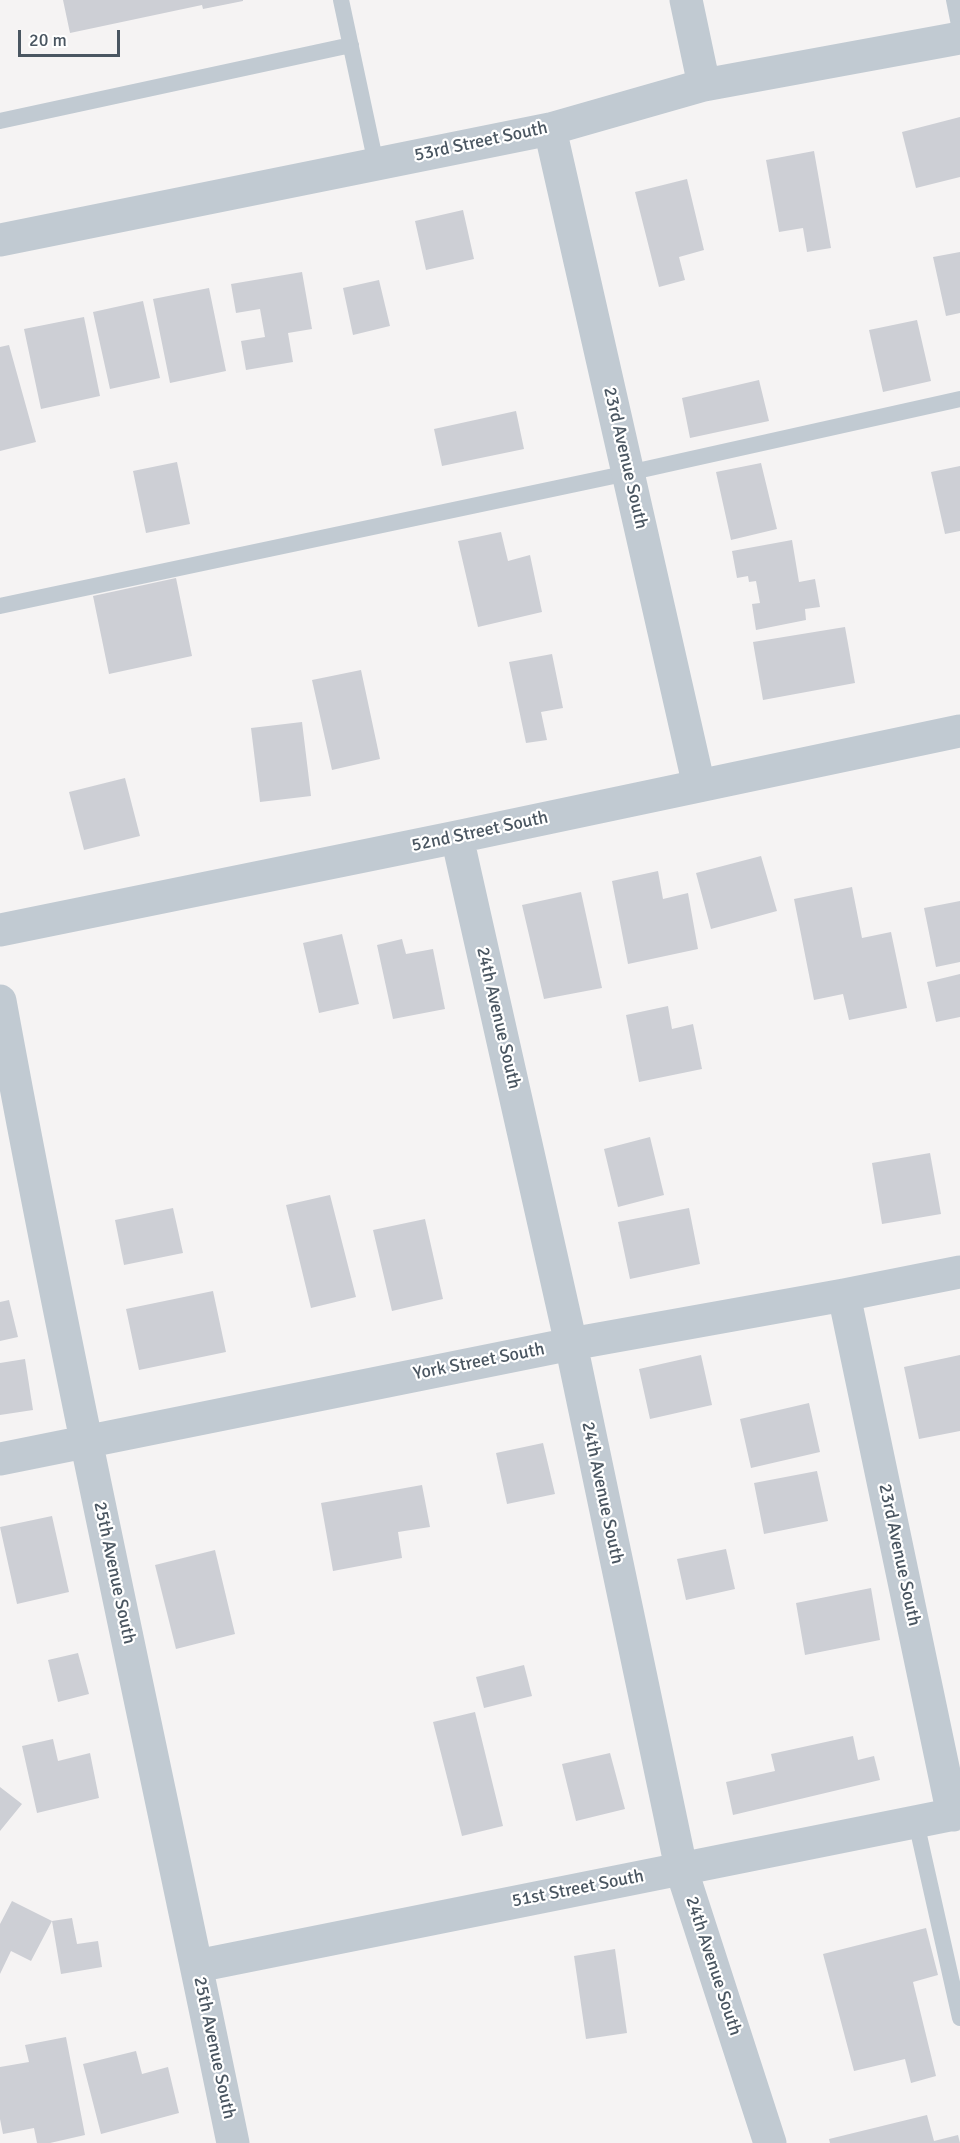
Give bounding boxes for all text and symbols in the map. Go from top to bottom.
scale bar [21,18,123,56]
text: 20 m [29,29,67,51]
street label: 53rd Street South [412,117,550,167]
street label: 23rd Avenue South [598,385,652,531]
street label: 52nd Street South [410,807,550,857]
street label: 24th Avenue South [471,945,525,1091]
street label: York Street South [412,1339,546,1385]
street label: 24th Avenue South [576,1420,628,1566]
street label: 23rd Avenue South [873,1482,925,1628]
street label: 25th Avenue South [88,1500,140,1646]
street label: 51st Street South [510,1866,646,1912]
street label: 24th Avenue South [680,1894,746,2038]
street label: 25th Avenue South [188,1975,240,2121]

